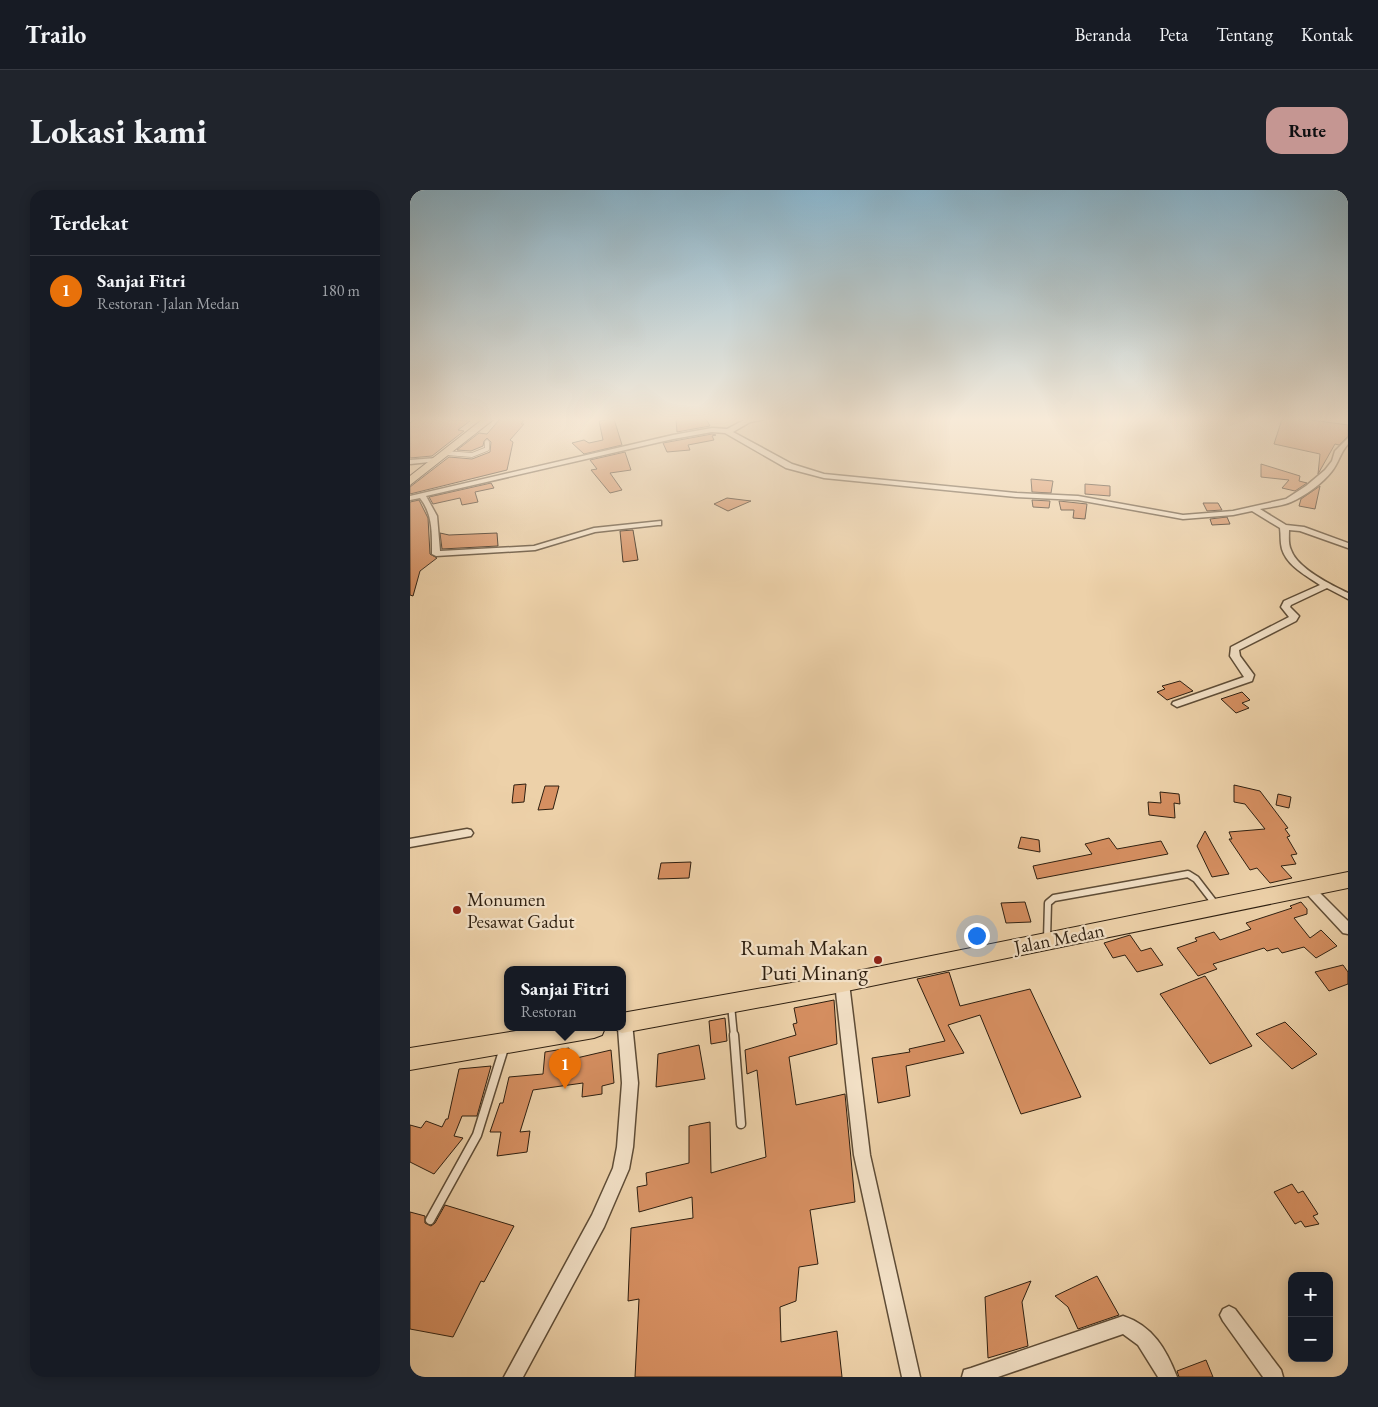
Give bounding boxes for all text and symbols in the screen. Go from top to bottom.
text: Trailo [25,19,86,50]
text: Beranda [1075,23,1131,46]
text: Peta [1159,23,1188,46]
text: Tentang [1216,23,1273,46]
text: Kontak [1301,23,1353,46]
button: Rute [1266,107,1348,154]
text: Lokasi kami [30,108,207,153]
text: Terdekat [50,209,128,236]
text: Sanjai Fitri [97,268,186,293]
text: 1 [62,280,70,301]
text: 180 m [321,280,360,301]
text: Restoran · Jalan Medan [97,293,239,314]
place label: Monumen Pesawat Gadut [467,887,574,934]
marker: Monumen Pesawat Gadut [451,904,463,916]
street label: Jalan Medan [1010,918,1106,960]
your location [964,923,990,949]
place label: Rumah Makan Puti Minang [740,933,868,987]
marker: Rumah Makan Puti Minang [872,954,884,966]
popup [504,966,626,1031]
text: Sanjai Fitri [521,976,609,1001]
text: Restoran [521,1001,577,1022]
pin: 1 [549,1048,581,1089]
map controls [1288,1272,1333,1362]
button: + [1288,1272,1333,1317]
button: − [1288,1317,1333,1362]

